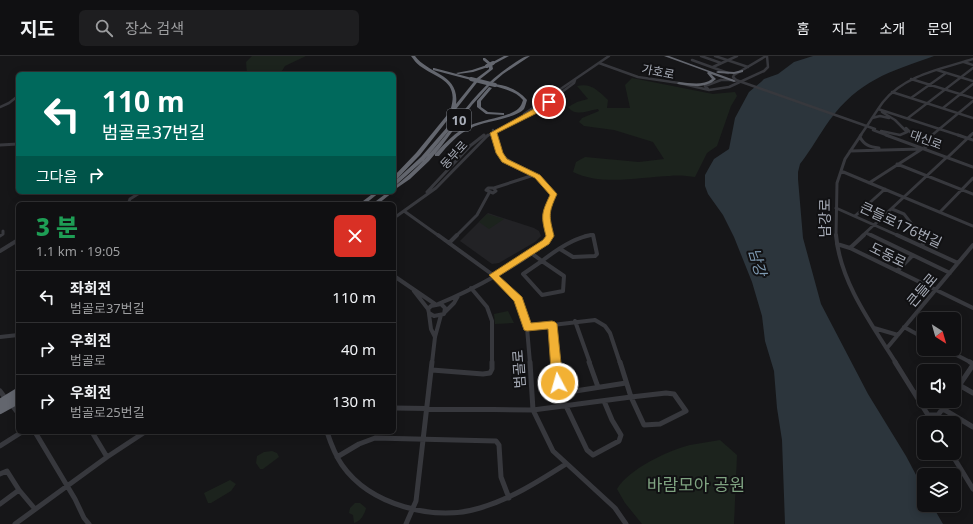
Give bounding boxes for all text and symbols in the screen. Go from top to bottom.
search box [79,10,359,46]
text: 지도 [20,16,55,42]
icon: search [93,17,115,39]
text: 장소 검색 [125,18,184,38]
text: 홈 [797,19,810,38]
text: 지도 [832,19,857,38]
text: 소개 [879,19,905,38]
text: 문의 [927,19,953,38]
street label: 가호로 [640,60,676,83]
text: 110 m [102,82,185,120]
pin [532,85,566,119]
icon: left [36,88,88,140]
icon: arrive [538,91,560,113]
road number: 10 [447,109,471,131]
text: 범골로37번길 [102,120,205,144]
street label: 대신로 [908,126,945,153]
street label: 동부로 [436,137,471,173]
icon: right [85,164,107,186]
text: 그다음 [36,166,77,186]
street label: 큰들로176번길 [857,197,945,252]
street label: 남강로 [815,199,834,237]
text: 3 분 [36,210,78,243]
button: close [334,215,376,257]
street label: 도동로 [867,238,910,272]
text: 1.1 km · 19:05 [36,242,120,260]
water label: 남강 [745,246,772,280]
street label: 큰들로 [902,269,941,311]
text: 좌회전 [70,278,111,298]
icon: left [36,286,58,308]
text: 110 m [332,287,376,307]
text: 범골로37번길 [70,299,145,317]
north arrow [917,312,961,356]
map controls [917,312,961,512]
text: 우회전 [70,330,111,350]
icon: right [36,338,58,360]
text: 40 m [341,339,376,359]
street label: 범골로 [508,349,529,389]
text: 범골로 [70,351,106,369]
position arrow [537,362,579,404]
button: sound [917,364,961,408]
text: 우회전 [70,382,111,402]
icon: right [36,390,58,412]
text: 130 m [332,391,376,411]
text: 범골로25번길 [70,403,145,421]
button: search [917,416,961,460]
button: layers [917,468,961,512]
park label: 바람모아 공원 [647,473,745,496]

